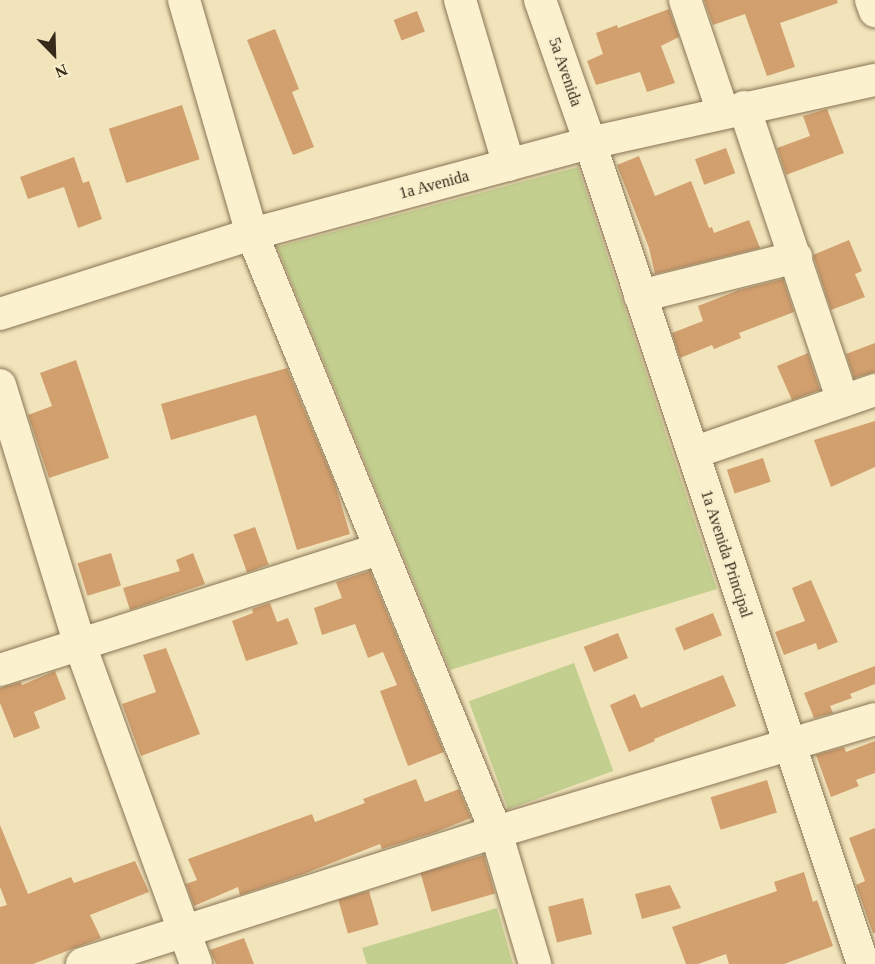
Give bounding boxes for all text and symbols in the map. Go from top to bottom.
north arrow [24,24,84,84]
street label: 5a Avenida [544,35,586,109]
text: N [53,61,70,81]
street label: 1a Avenida [397,166,471,204]
street label: 1a Avenida Principal [696,487,756,621]

